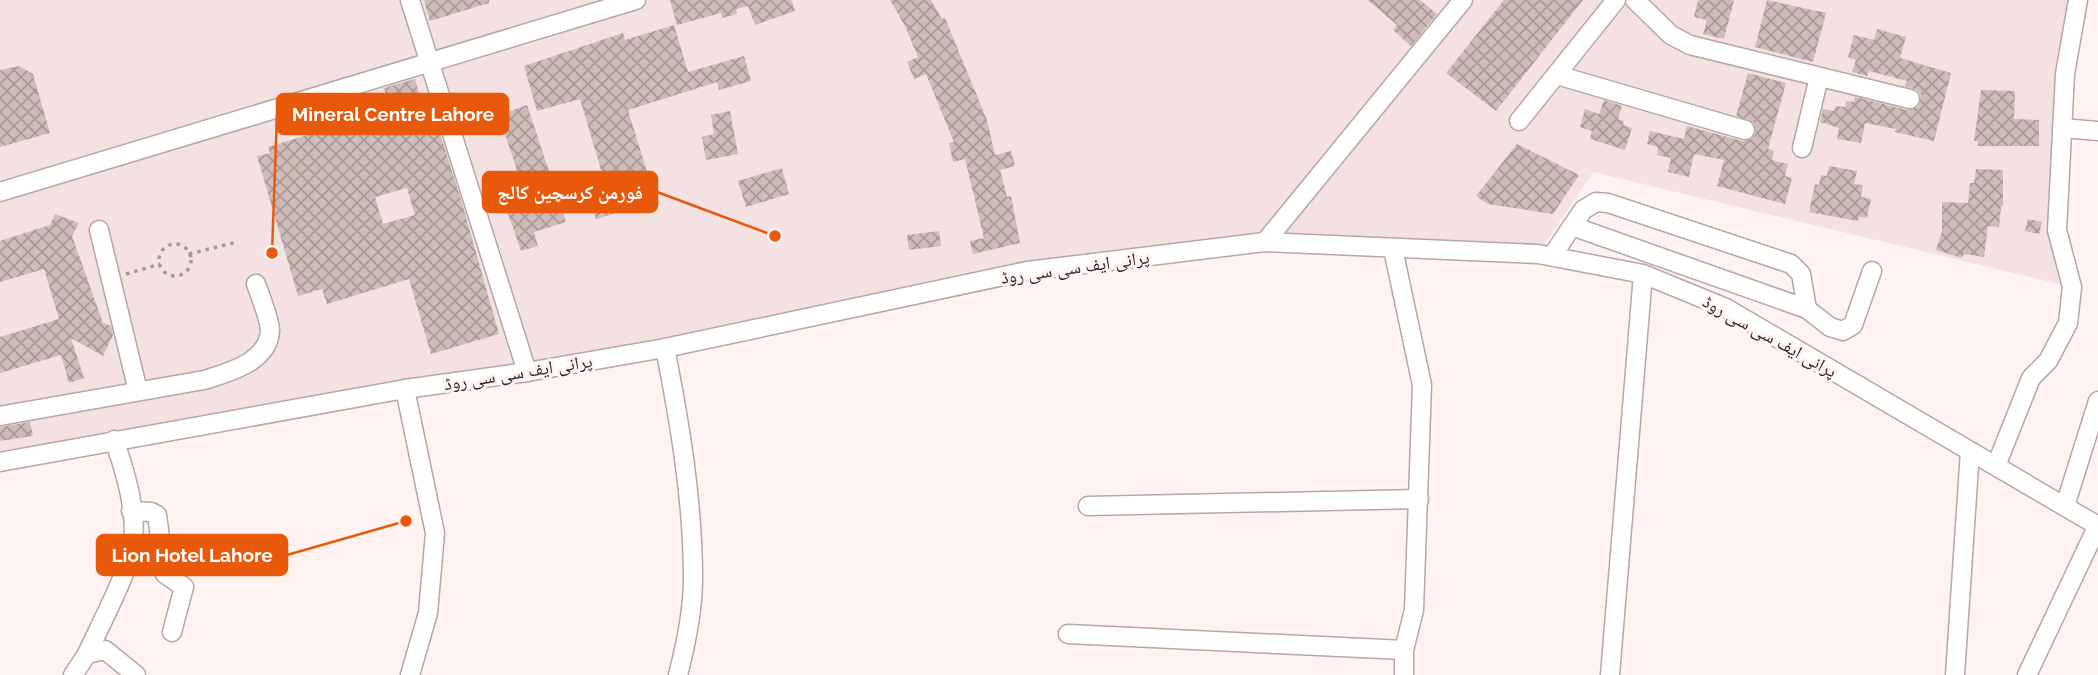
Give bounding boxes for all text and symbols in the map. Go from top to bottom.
callout: Mineral Centre Lahore [277,94,508,134]
text: Mineral Centre Lahore [292,103,494,125]
callout: فورمن کرسچین کالج [483,172,657,212]
text: فورمن کرسچین کالج [497,181,643,205]
street label: پرانی ایف سی سی روڈ [999,246,1151,289]
street label: پرانی ایف سی سی روڈ [1699,290,1841,383]
street label: پرانی ایف سی سی روڈ [442,350,594,395]
callout: Lion Hotel Lahore [97,535,287,575]
text: Lion Hotel Lahore [111,544,273,566]

